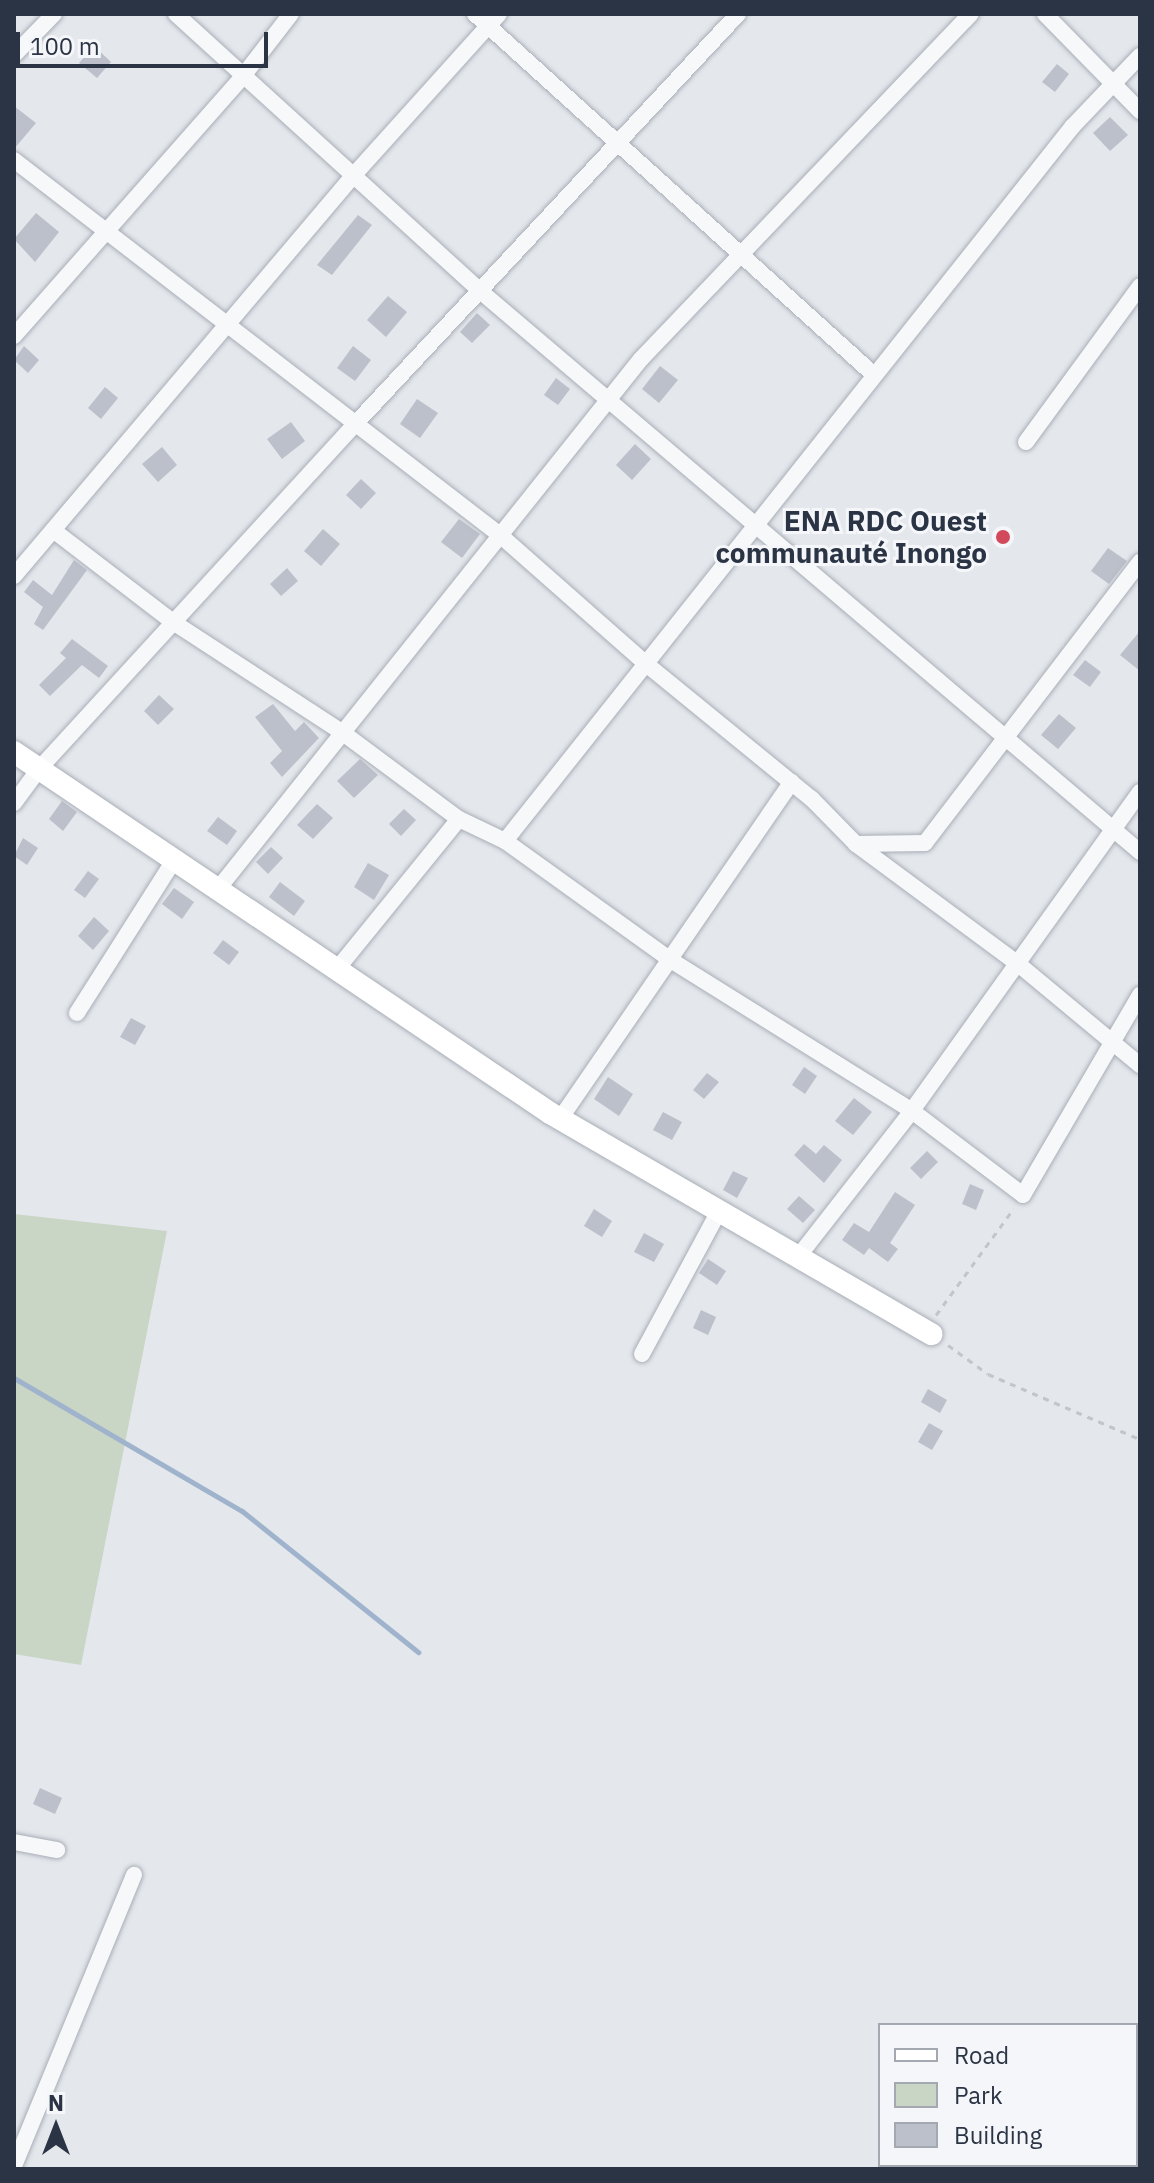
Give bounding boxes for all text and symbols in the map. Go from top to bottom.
scale bar [20,16,272,66]
text: 100 m [30,30,100,62]
place label: ENA RDC Ouest communauté Inongo [716,504,987,570]
marker: ENA RDC Ouest communauté Inongo [994,528,1012,546]
legend [878,2023,1138,2167]
text: Road [954,2039,1009,2071]
text: Park [954,2079,1003,2111]
north arrow [16,2087,96,2167]
text: N [48,2088,64,2117]
text: Building [954,2119,1042,2151]

